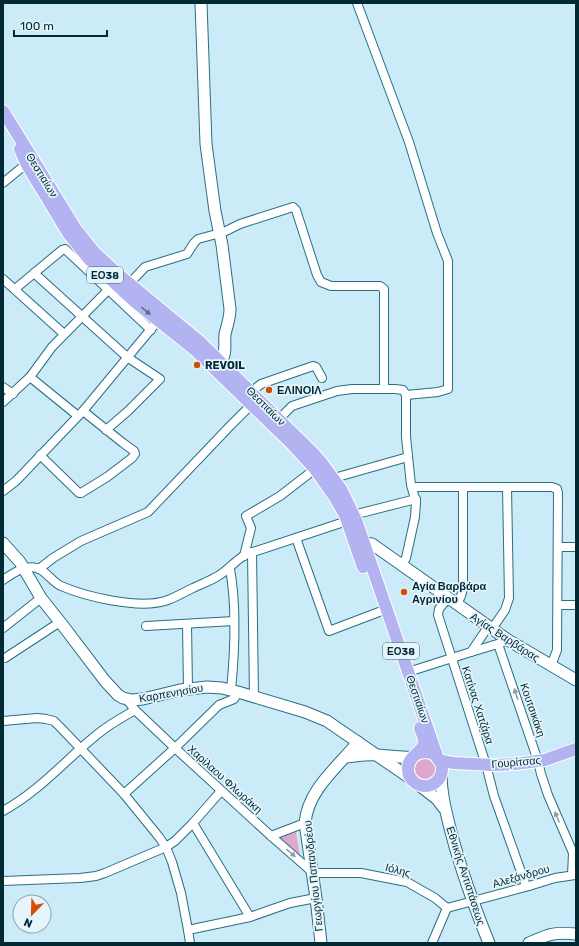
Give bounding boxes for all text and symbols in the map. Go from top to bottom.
scale bar [14,12,107,38]
text: 100 m [20,19,54,33]
street label: Θεστιαίων [23,151,61,200]
road number: ΕΟ38 [87,267,123,283]
one-way arrow [141,307,151,315]
place label: REVOIL [205,359,245,372]
marker: REVOIL [192,360,202,370]
street label: Θεστιαίων [243,384,288,429]
place label: ΕΛΙΝΟΙΛ [277,384,322,397]
marker: ΕΛΙΝΟΙΛ [264,385,274,395]
place label: Αγία Βαρβάρα Αγρινίου [412,580,487,606]
marker: Αγία Βαρβάρα Αγρινίου [399,587,409,597]
street label: Αγίας Βαρβάρας [468,610,542,665]
road number: ΕΟ38 [383,643,419,659]
street label: Κατίνας Χατζάρα [459,665,496,746]
street label: Θεστιαίων [403,673,432,725]
street label: Καρπενησίου [138,681,204,706]
street label: Κουτσικάκη [517,682,548,739]
one-way arrow [512,688,518,700]
street label: Χαρίλαου Φλωράκη [185,742,265,816]
street label: Γουρίτσας [491,754,541,771]
one-way arrow [554,812,560,823]
street label: Γεωργίου Παπανδρέου [301,820,326,932]
street label: Εθνικής Αντιστάσεως [443,825,488,927]
one-way arrow [286,849,296,858]
street label: Ιόλης [384,861,412,880]
street label: Αλεξάνδρου [491,862,551,891]
north arrow [12,894,52,934]
text: N [22,915,34,930]

